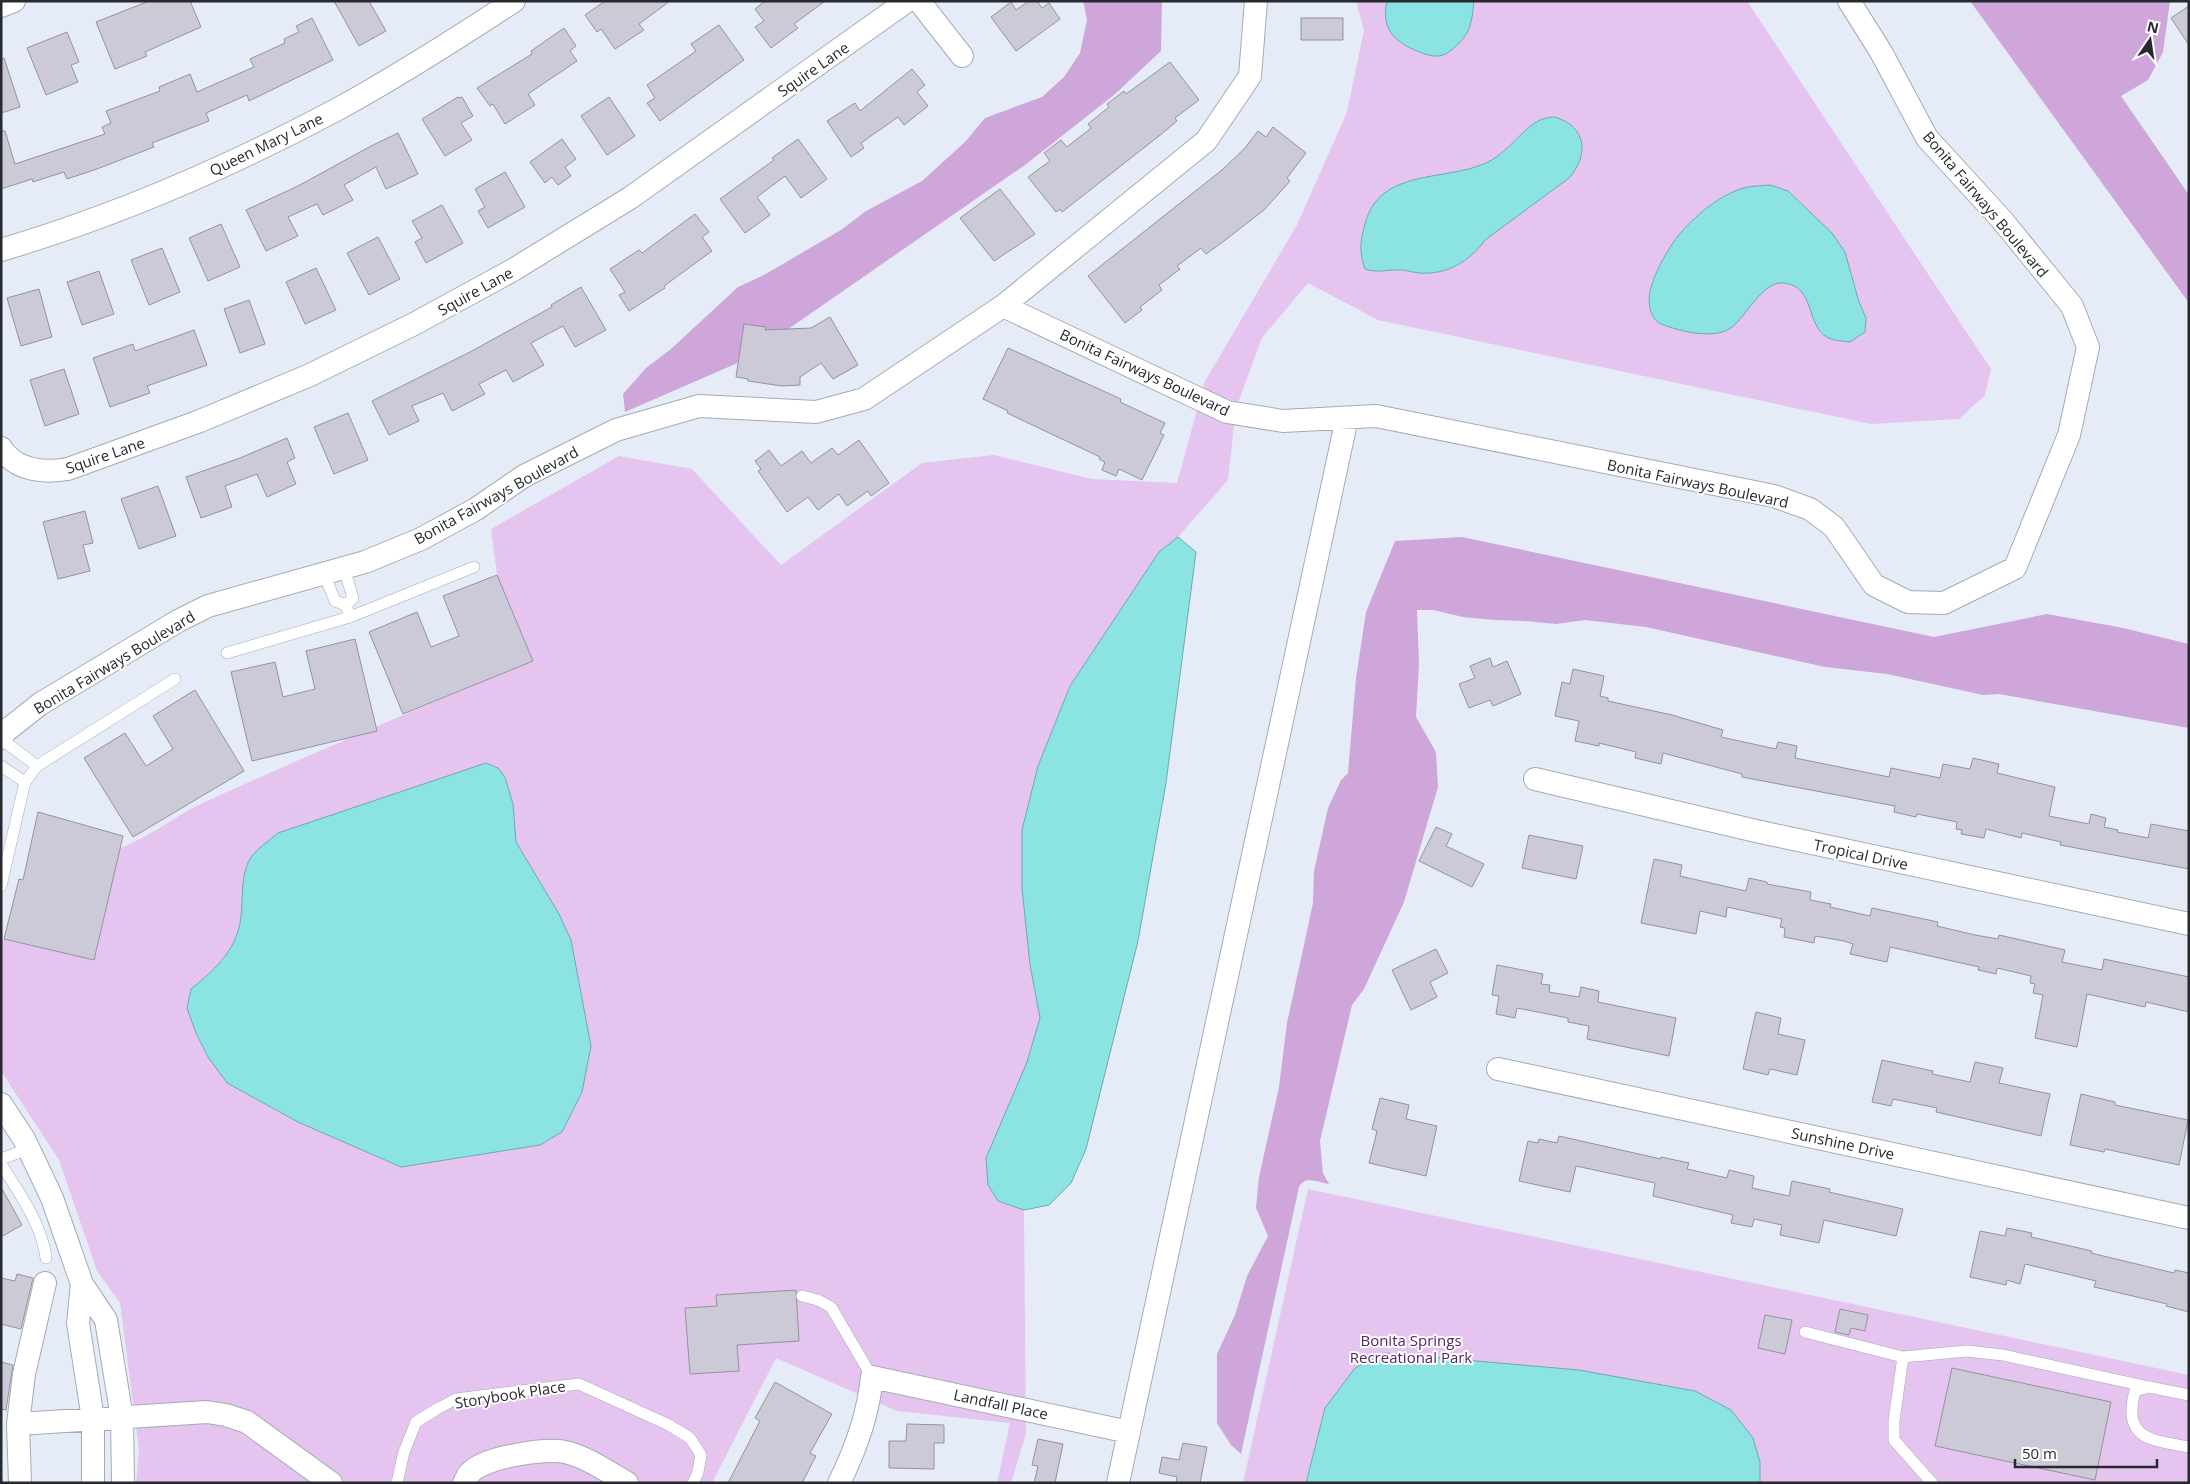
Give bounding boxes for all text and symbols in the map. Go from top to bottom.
north arrow [2125,15,2175,65]
text: N [2145,16,2161,37]
street label: Squire Lane [773,37,853,101]
street label: Queen Mary Lane [206,108,326,180]
street label: Bonita Fairways Boulevard [1919,127,2053,281]
street label: Squire Lane [434,262,516,320]
street label: Bonita Fairways Boulevard [1057,324,1233,420]
street label: Squire Lane [63,432,147,478]
street label: Bonita Fairways Boulevard [410,441,582,549]
street label: Bonita Fairways Boulevard [1605,454,1791,512]
street label: Bonita Fairways Boulevard [30,606,198,718]
street label: Tropical Drive [1812,834,1910,874]
street label: Sunshine Drive [1790,1122,1896,1164]
park label: Bonita Springs Recreational Park [1350,1330,1472,1367]
street label: Storybook Place [453,1375,567,1413]
street label: Landfall Place [952,1384,1050,1424]
scale bar [2015,1436,2158,1468]
text: 50 m [2022,1443,2057,1463]

